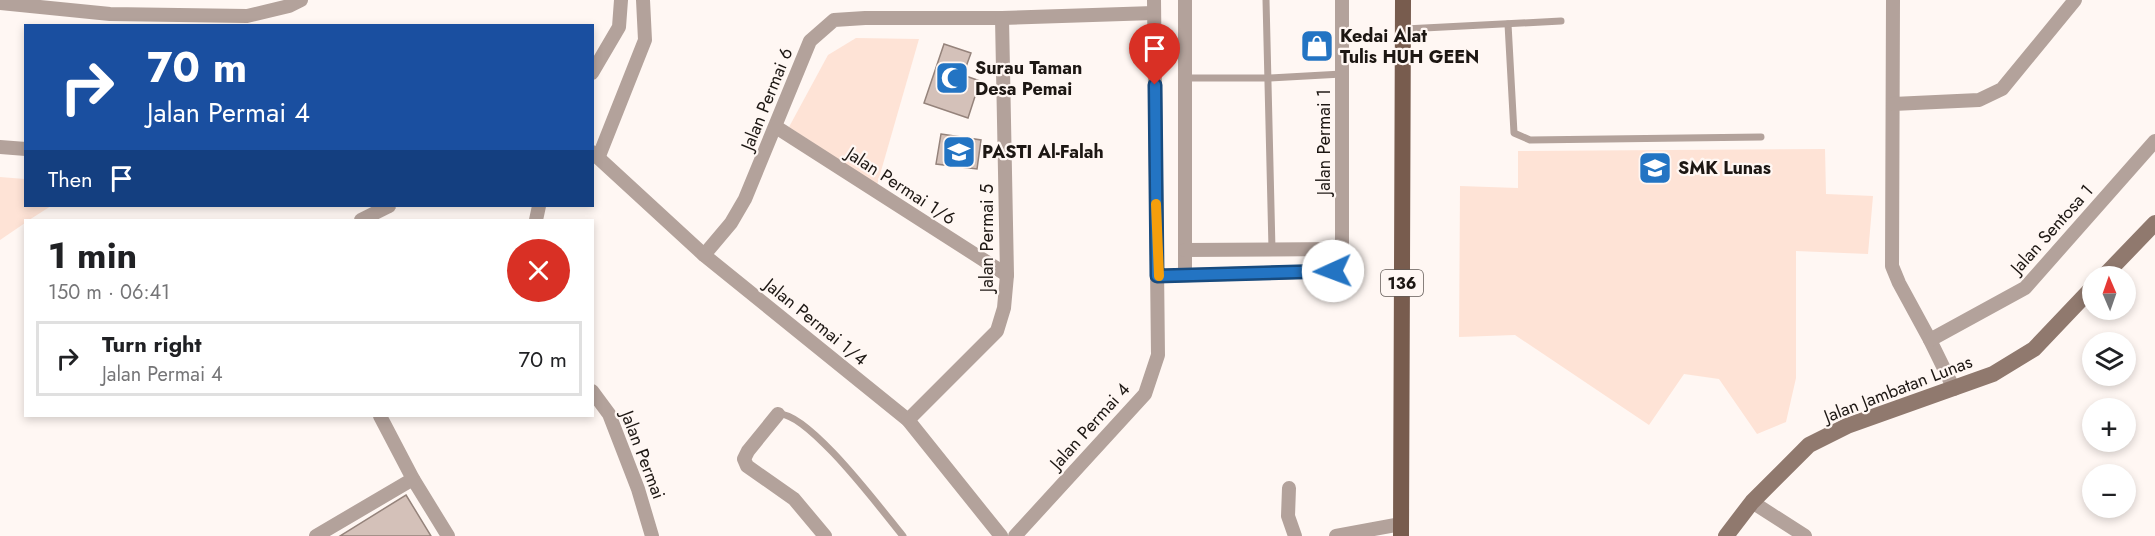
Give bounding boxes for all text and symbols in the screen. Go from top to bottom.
pin [1129,23,1180,85]
place label: Kedai Alat Tulis HUH GEEN [1340,23,1479,70]
shop icon: Kedai Alat Tulis HUH GEEN [1299,28,1335,64]
icon: arrive [1138,32,1171,65]
text: 70 m [147,37,247,98]
street label: Jalan Permai 6 [734,44,799,156]
icon: right [48,48,126,126]
place label: Surau Taman Desa Pemai [975,55,1082,102]
mosque icon: Surau Taman Desa Pemai [934,60,970,96]
street label: Jalan Permai 1 [1311,89,1337,197]
text: Jalan Permai 4 [147,93,310,132]
school or university icon: PASTI Al-Falah [941,134,977,170]
place label: PASTI Al-Falah [982,139,1104,165]
street label: Jalan Permai 1/6 [839,140,961,231]
school or university icon: SMK Lunas [1637,150,1673,186]
place label: SMK Lunas [1678,155,1771,181]
icon: arrive [105,162,138,195]
text: Then [48,163,93,195]
street label: Jalan Sentosa 1 [2003,178,2099,281]
street label: Jalan Permai 5 [974,184,1000,294]
text: 1 min [48,229,137,281]
button: close [507,239,570,302]
position arrow [1301,239,1365,303]
north arrow [2082,266,2136,320]
map controls [2082,266,2136,518]
road number: 136 [1381,270,1423,296]
street label: Jalan Permai 1/4 [757,271,873,372]
text: 150 m · 06:41 [48,278,170,307]
text: Turn right [102,328,202,360]
button: layers [2082,332,2136,386]
icon: right [51,342,84,375]
text: 70 m [518,343,567,375]
street label: Jalan Jambatan Lunas [1818,349,1976,430]
text: Jalan Permai 4 [102,360,223,389]
street label: Jalan Permai 4 [1043,377,1136,477]
button: + [2082,398,2136,452]
street label: Jalan Permai [614,405,672,503]
button: − [2082,464,2136,518]

